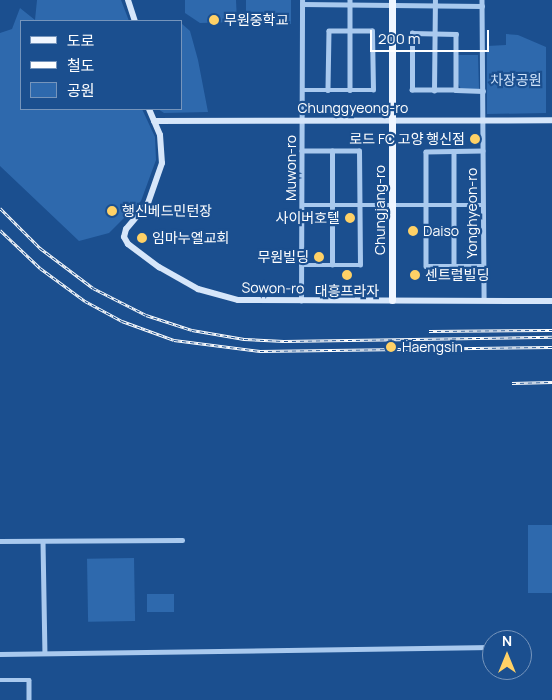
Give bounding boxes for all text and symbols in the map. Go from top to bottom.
place label: 무원중학교 [224,12,288,28]
marker: 무원중학교 [208,14,220,26]
legend [20,20,182,110]
scale bar [372,20,491,52]
text: 200 m [378,28,421,49]
text: 도로 [67,30,95,51]
text: 철도 [67,55,95,76]
park label: 차장공원 [490,72,542,88]
text: 공원 [67,80,95,101]
street label: Chunggyeong-ro [298,100,408,116]
place label: 로드 FC 고양 행신점 [349,131,465,147]
marker: 로드 FC 고양 행신점 [469,133,481,145]
street label: Muwon-ro [283,135,299,201]
street label: Chungjang-ro [372,165,388,255]
street label: Yonghyeon-ro [464,168,480,258]
place label: 행신베드민턴장 [122,203,212,219]
marker: 행신베드민턴장 [106,205,118,217]
place label: 사이버호텔 [276,210,340,226]
marker: 사이버호텔 [344,212,356,224]
place label: Daiso [423,223,459,239]
marker: Daiso [407,225,419,237]
place label: 임마누엘교회 [152,230,229,246]
marker: 임마누엘교회 [136,232,148,244]
place label: 무원빌딩 [257,249,309,265]
marker: 무원빌딩 [313,251,325,263]
place label: 센트럴빌딩 [425,267,489,283]
marker: 대흥프라자 [341,269,353,281]
marker: 센트럴빌딩 [409,269,421,281]
street label: Sowon-ro [241,279,305,297]
place label: 대흥프라자 [315,283,379,299]
place label: Haengsin [402,339,463,355]
marker: Haengsin [384,340,398,354]
north arrow [482,630,532,680]
text: N [502,631,512,650]

